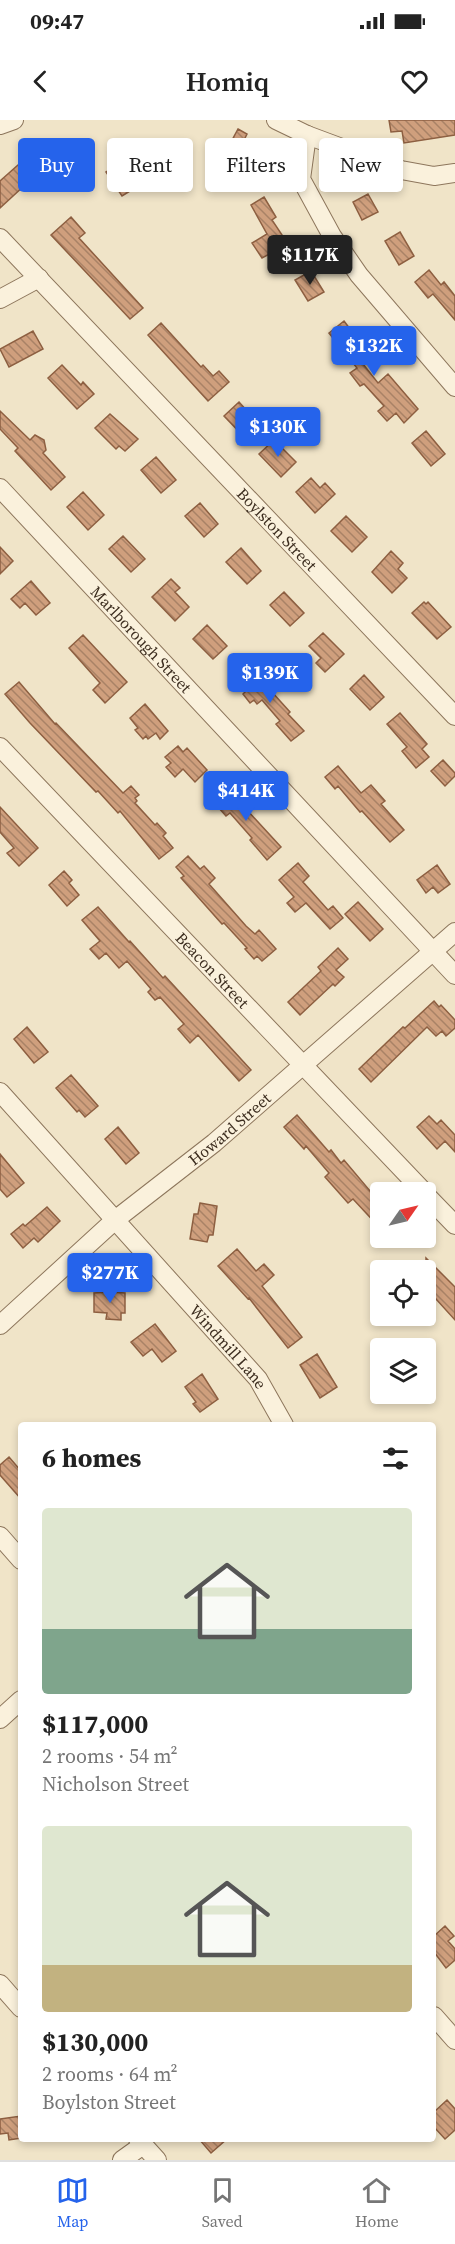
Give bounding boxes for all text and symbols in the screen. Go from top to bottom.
text: 09:47 [30,6,84,36]
text: Homiq [186,63,269,100]
icon: back [24,65,57,98]
icon: heart [398,65,431,98]
chip: Buy [18,138,95,192]
chip: Rent [107,138,193,192]
chip: Filters [205,138,307,192]
chip: New [319,138,403,192]
pin: $117K [268,235,352,286]
text: $117K [281,240,339,268]
pin: $132K [332,326,416,377]
text: $132K [345,331,403,359]
pin: $130K [236,407,320,458]
text: $130K [249,412,307,440]
street label: Boylston Street [232,483,323,576]
street label: Marlborough Street [86,581,197,698]
pin: $139K [228,653,312,704]
text: $139K [241,658,299,686]
pin: $414K [204,771,288,822]
text: $414K [217,776,275,804]
street label: Beacon Street [171,927,255,1014]
street label: Howard Street [183,1087,276,1170]
north arrow [370,1182,436,1248]
map controls [370,1182,436,1404]
pin: $277K [68,1253,152,1304]
text: $277K [81,1258,139,1286]
button: locate [370,1260,436,1326]
street label: Windmill Lane [185,1299,272,1393]
button: layers [370,1338,436,1404]
text: 6 homes [42,1440,141,1476]
icon: filters [379,1442,412,1475]
icon: home [173,1547,281,1655]
text: $117,000 [42,1706,148,1742]
text: 2 rooms · 54 m² [42,1742,178,1770]
text: Nicholson Street [42,1770,189,1798]
icon: home [173,1865,281,1973]
text: $130,000 [42,2024,148,2060]
text: 2 rooms · 64 m² [42,2060,178,2088]
text: Boylston Street [42,2088,176,2116]
tab: Map [56,2174,89,2232]
tab: Saved [202,2174,243,2232]
tab: Home [355,2174,399,2232]

